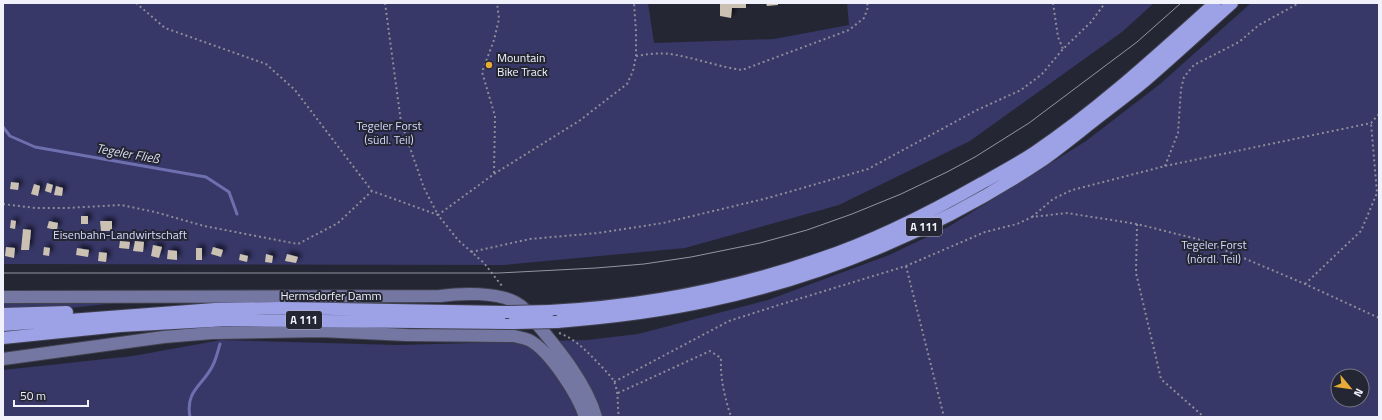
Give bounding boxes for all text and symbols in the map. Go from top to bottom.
place label: Mountain Bike Track [497,48,548,81]
marker: Mountain Bike Track [484,60,494,70]
park label: Tegeler Forst (südl. Teil) [356,116,423,149]
water label: Tegeler Fließ [95,138,162,169]
road number: A 111 [906,218,942,236]
park label: Eisenbahn-Landwirtschaft [53,225,188,244]
park label: Tegeler Forst (nördl. Teil) [1181,235,1248,268]
street label: Hermsdorfer Damm [280,286,382,305]
road number: A 111 [286,311,322,329]
north arrow [1330,368,1370,408]
scale bar [14,382,88,408]
text: 50 m [20,386,46,405]
text: N [1350,386,1368,400]

